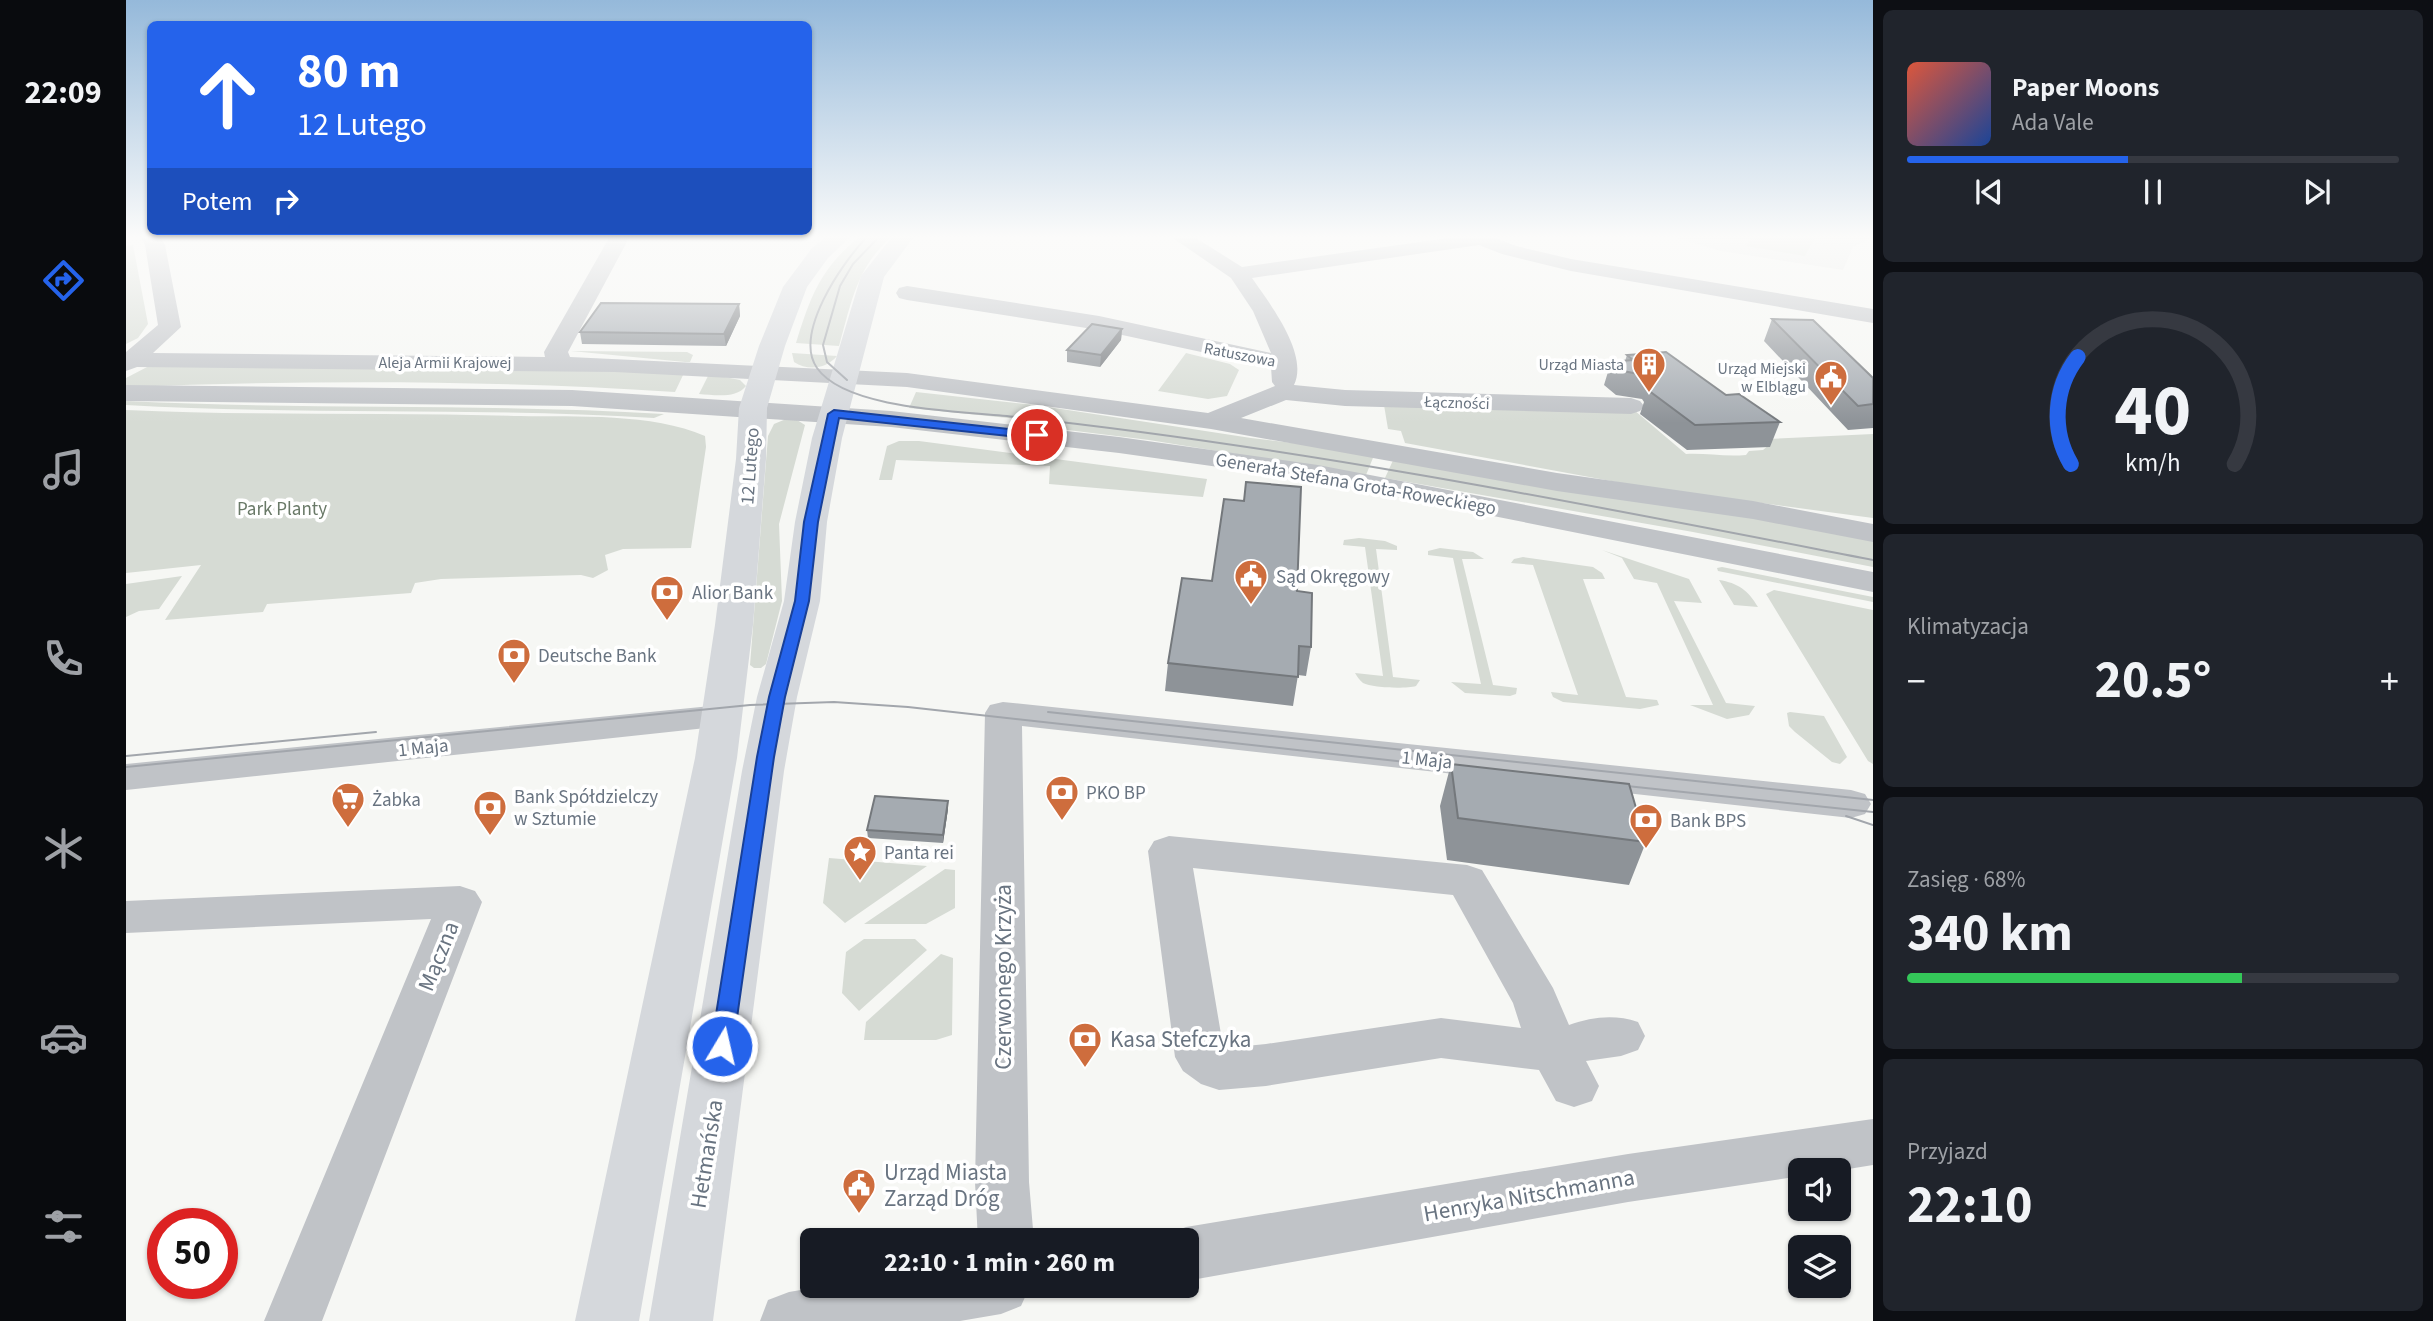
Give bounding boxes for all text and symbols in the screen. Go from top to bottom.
text: 80 m [297,37,401,107]
icon: ahead [182,49,273,140]
text: Paper Moons [2012,69,2159,106]
text: 22:09 [24,70,102,116]
text: 12 Lutego [297,102,427,148]
text: Ada Vale [2012,106,2094,139]
icon: previous [1970,173,2008,211]
icon: pause [2134,173,2172,211]
icon: next [2298,173,2336,211]
icon: right [267,182,305,220]
text: Potem [182,183,253,220]
icon: directions [39,256,88,305]
street label: Ratuszowa [1202,337,1277,373]
building icon: Urząd Miasta [1630,345,1668,394]
street label: Aleja Armii Krajowej [379,352,511,374]
place label: Urząd Miasta [1538,354,1624,376]
place label: Urząd Miejski w Elblągu [1718,358,1806,398]
public building icon: Urząd Miejski w Elblągu [1812,358,1850,407]
text: 40 [2115,360,2191,464]
street label: Łączności [1423,391,1490,415]
pin [1007,405,1067,465]
icon: arrive [1018,416,1056,454]
street label: 12 Lutego [734,427,767,505]
icon: music [39,445,88,494]
text: km/h [2125,445,2181,481]
street label: Generała Stefana Grota-Roweckiego [1213,446,1498,522]
park label: Park Planty [237,496,327,523]
public building icon: Sąd Okręgowy [1232,557,1270,606]
place label: Sąd Okręgowy [1276,564,1390,591]
bank icon: Alior Bank [648,573,686,622]
place label: Alior Bank [692,580,774,607]
text: Klimatyzacja [1907,610,2029,643]
icon: phone [39,634,88,683]
bank icon: Deutsche Bank [495,636,533,685]
place label: Deutsche Bank [538,643,657,670]
text: 20.5° [2095,644,2211,718]
text: − [1907,655,1926,709]
text: + [2380,655,2399,709]
street label: 1 Maja [396,732,450,765]
street label: 1 Maja [1400,744,1454,777]
bank icon: PKO BP [1043,773,1081,822]
supermarket icon: Żabka [329,780,367,829]
place label: PKO BP [1086,780,1146,807]
place label: Bank Spółdzielczy w Sztumie [514,784,658,833]
place label: Żabka [372,787,421,814]
bank icon: Bank Spółdzielczy w Sztumie [471,788,509,837]
bank icon: Bank BPS [1627,801,1665,850]
place label: Bank BPS [1670,808,1746,835]
icon: climate [39,824,88,873]
place icon: Panta rei [841,833,879,882]
place label: Panta rei [884,840,954,867]
text: Zasięg · 68% [1907,863,2025,896]
street label: Czerwonego Krzyża [987,884,1020,1070]
text: 340 km [1907,897,2073,971]
street label: Mączna [410,916,467,996]
position arrow [685,1009,759,1083]
icon: car [39,1013,88,1062]
bank icon: Kasa Stefczyka [1066,1020,1104,1069]
place label: Kasa Stefczyka [1110,1023,1251,1056]
street label: Hetmańska [682,1097,731,1211]
text: Przyjazd [1907,1135,1988,1168]
place label: Urząd Miasta Zarząd Dróg [884,1156,1007,1215]
map controls [1788,1158,1851,1298]
button: sound [1788,1158,1851,1221]
street label: Henryka Nitschmanna [1421,1161,1637,1230]
public building icon: Urząd Miasta Zarząd Dróg [840,1166,878,1215]
text: 22:10 [1907,1169,2032,1243]
icon: filters [39,1202,88,1251]
speed limit sign: 50 [147,1208,238,1299]
button: layers [1788,1235,1851,1298]
text: 22:10 · 1 min · 260 m [884,1244,1115,1281]

